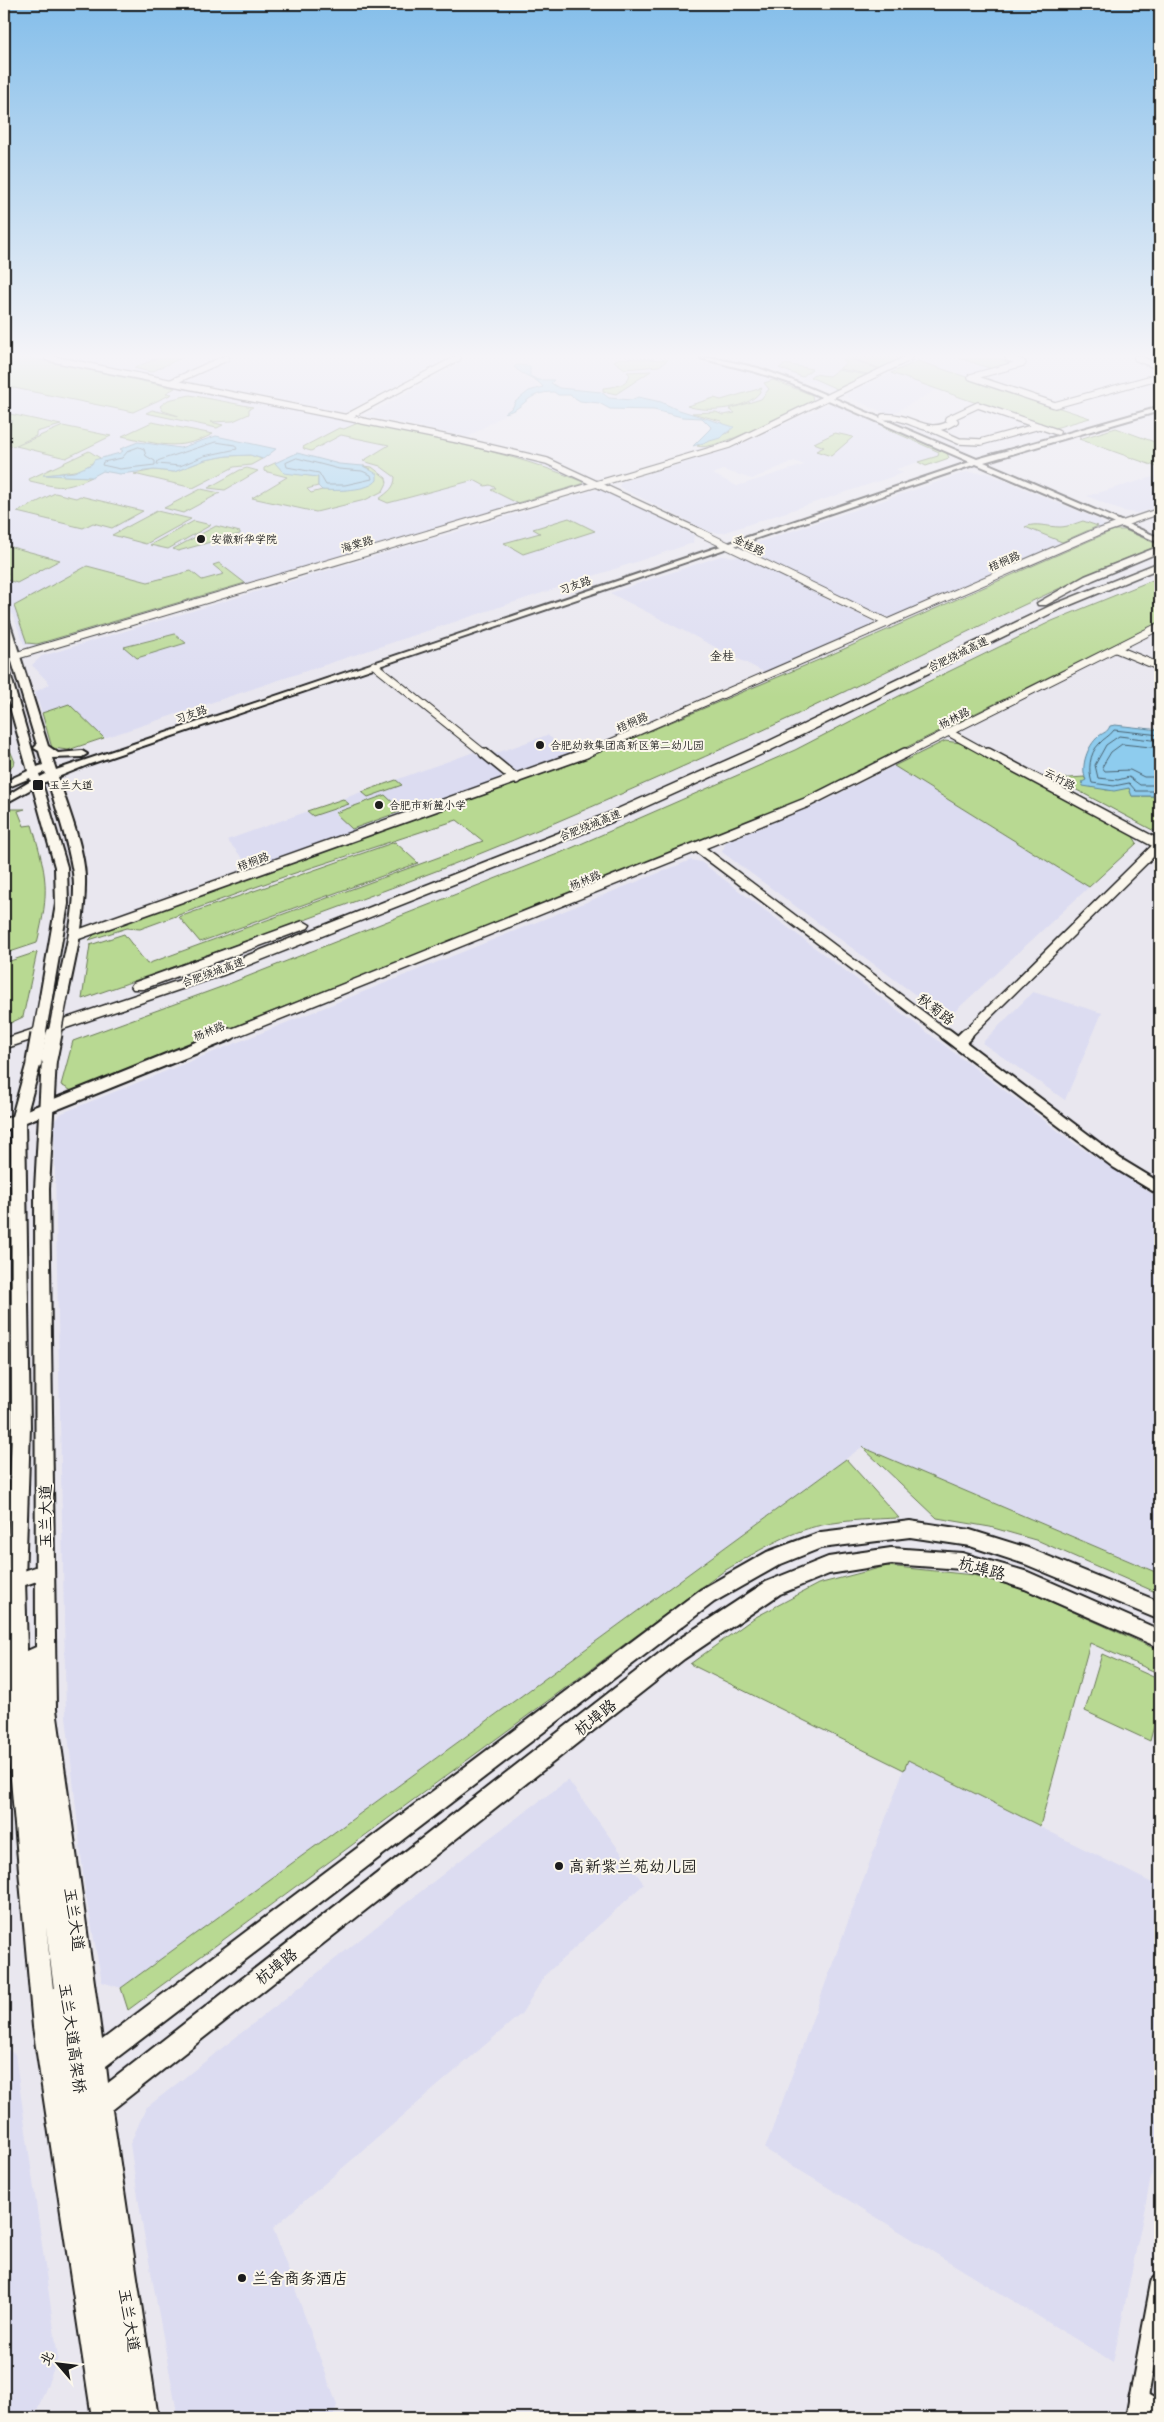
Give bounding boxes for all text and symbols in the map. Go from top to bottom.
street label: 金桂路 [731,532,766,559]
marker: 安徽新华学院 [195,533,207,545]
place label: 安徽新华学院 [211,533,277,546]
street label: 海棠路 [339,534,375,555]
street label: 梧桐路 [986,549,1022,574]
street label: 习友路 [557,574,593,597]
street label: 合肥绕城高速 [926,634,991,675]
district label: 金桂 [710,649,734,663]
street label: 习友路 [173,703,209,726]
street label: 杨林路 [937,705,972,732]
street label: 梧桐路 [614,710,650,735]
marker: 合肥幼教集团高新区第二幼儿园 [534,739,546,751]
place label: 合肥幼教集团高新区第二幼儿园 [550,739,704,752]
street label: 云竹路 [1042,766,1077,793]
marker: 玉兰大道 [31,778,45,792]
place label: 玉兰大道 [49,779,93,792]
marker: 合肥市新麓小学 [373,799,385,811]
place label: 合肥市新麓小学 [389,799,466,812]
street label: 合肥绕城高速 [557,807,623,844]
street label: 梧桐路 [235,850,271,873]
street label: 杨林路 [567,868,603,893]
street label: 合肥绕城高速 [180,955,246,990]
street label: 秋菊路 [914,990,958,1029]
street label: 杨林路 [191,1019,227,1044]
street label: 玉兰大道 [37,1484,55,1548]
street label: 杭埠路 [956,1554,1007,1584]
street label: 杭埠路 [571,1696,620,1740]
place label: 高新紫兰苑幼儿园 [569,1858,697,1876]
marker: 高新紫兰苑幼儿园 [553,1860,565,1872]
street label: 玉兰大道 [61,1886,87,1952]
street label: 杭埠路 [252,1945,301,1989]
street label: 玉兰大道高架桥 [55,1981,89,2095]
place label: 兰舍商务酒店 [252,2270,348,2288]
marker: 兰舍商务酒店 [236,2272,248,2284]
street label: 玉兰大道 [115,2287,143,2353]
north arrow [32,2340,82,2390]
text: 北 [36,2348,58,2368]

